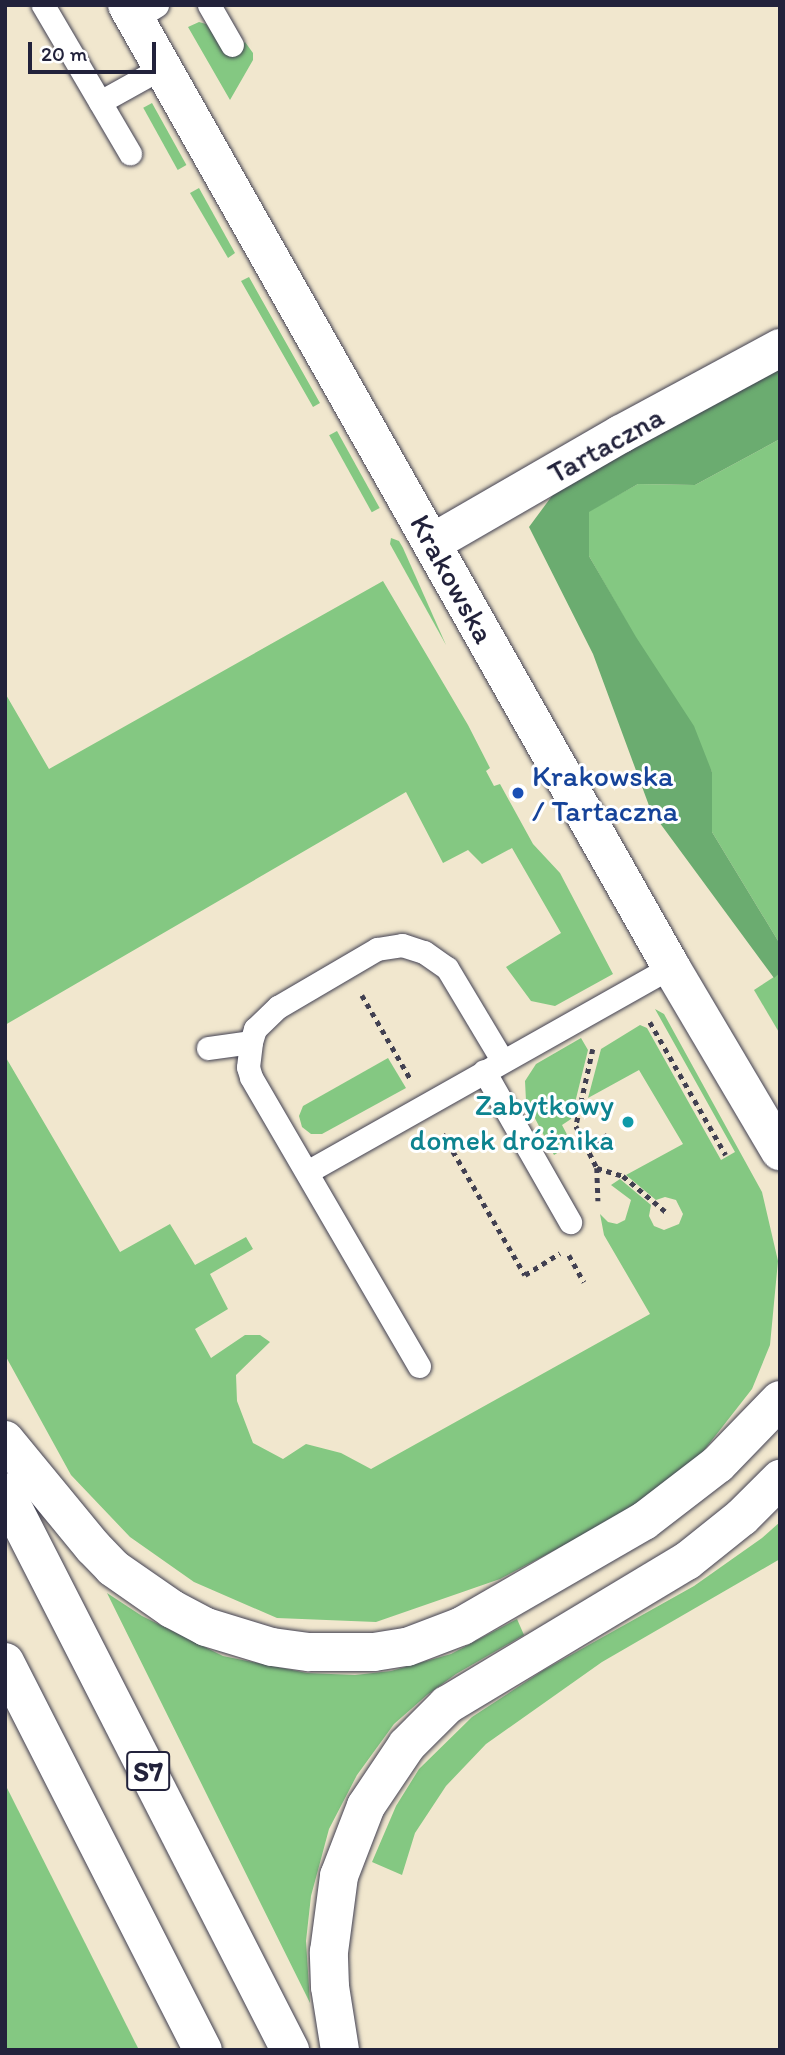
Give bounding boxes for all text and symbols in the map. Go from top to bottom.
scale bar [32,28,159,72]
text: 20 m [41,41,87,66]
street label: Tartaczna [542,398,670,492]
street label: Krakowska [402,508,502,650]
place label: Krakowska / Tartaczna [532,758,678,828]
marker: Krakowska / Tartaczna [510,785,526,801]
place label: Zabytkowy domek dróżnika [410,1087,614,1158]
marker: Zabytkowy domek dróżnika [620,1114,636,1130]
road number: S7 [125,1746,171,1796]

